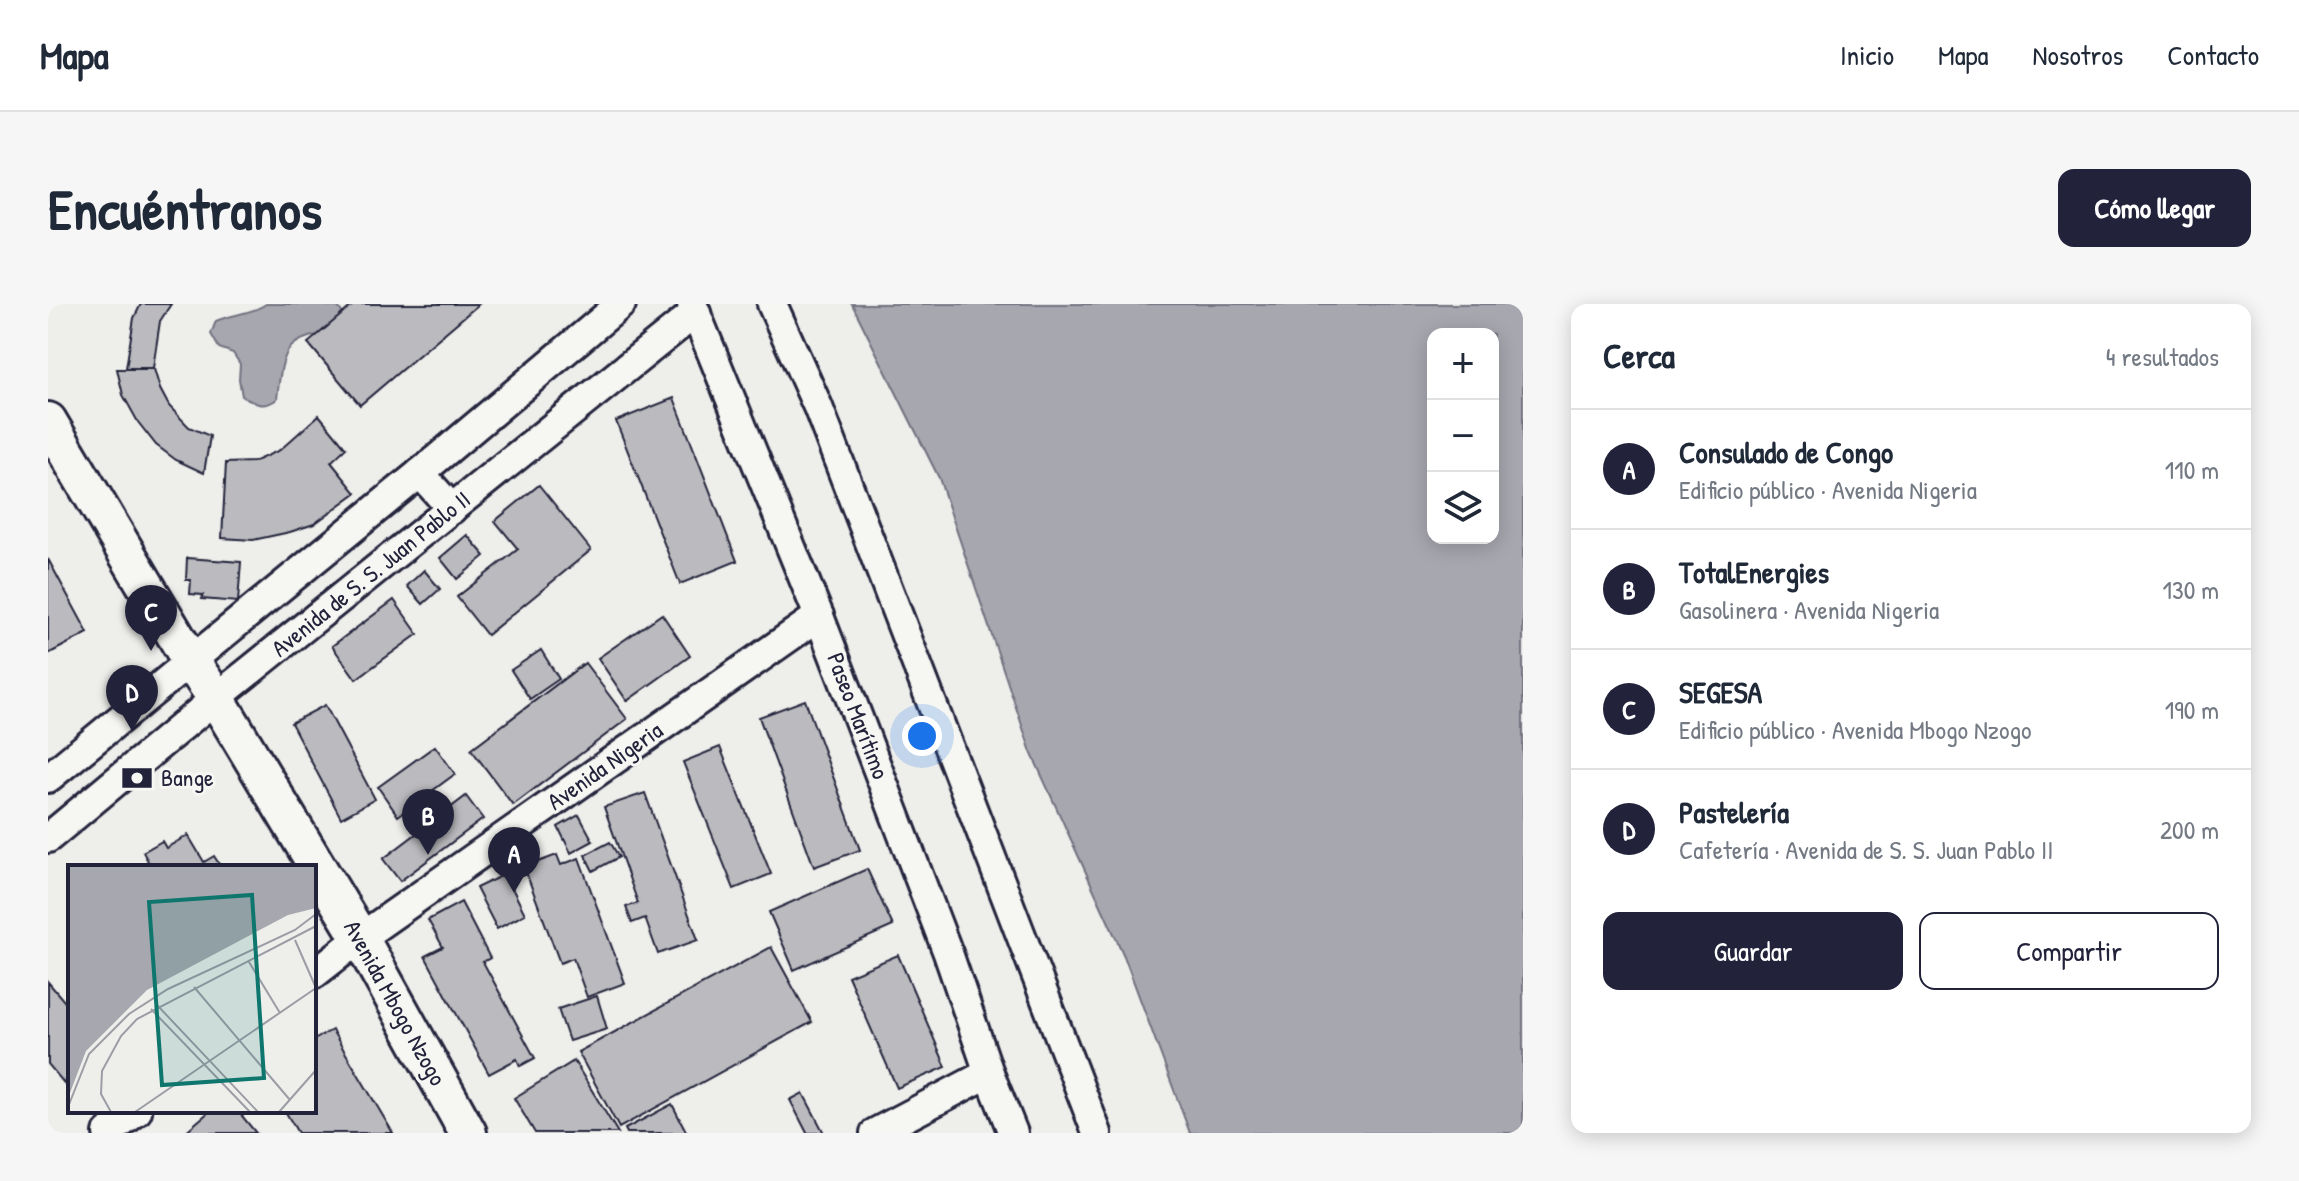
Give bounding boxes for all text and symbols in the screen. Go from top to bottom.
text: Mapa [40,29,109,81]
text: Inicio [1840,36,1894,74]
text: Mapa [1938,36,1989,74]
text: Nosotros [2033,36,2123,74]
text: Contacto [2167,36,2259,74]
button: Cómo llegar [2058,169,2251,247]
text: Encuéntranos [48,171,322,246]
map controls [1427,328,1499,544]
button: + [1427,328,1499,400]
text: Cerca [1603,333,1675,379]
text: 4 resultados [2106,339,2219,374]
button: − [1427,400,1499,472]
text: Consulado de Congo [1679,432,1893,472]
text: A [1623,452,1635,487]
text: 110 m [2165,452,2219,487]
button: layers [1427,472,1499,544]
text: Edificio público · Avenida Nigeria [1679,472,1977,507]
street label: Avenida de S. S. Juan Pablo II [264,483,476,663]
text: TotalEnergies [1679,552,1829,592]
text: B [1622,572,1636,607]
text: 130 m [2163,572,2219,607]
pin: C [125,585,177,651]
text: Gasolinera · Avenida Nigeria [1679,592,1939,627]
street label: Paseo Marítimo [820,648,898,784]
pin: D [106,665,158,731]
text: SEGESA [1679,672,1762,712]
text: C [1622,692,1636,727]
text: 190 m [2165,692,2219,727]
text: Edificio público · Avenida Mbogo Nzogo [1679,712,2031,747]
street label: Avenida Nigeria [540,714,668,817]
your location [902,716,942,756]
bank icon: Bange [120,761,154,795]
place label: Bange [161,761,214,793]
pin: B [402,789,454,855]
text: Pastelería [1679,792,1789,832]
text: D [1623,812,1635,847]
text: 200 m [2160,812,2219,847]
pin: A [488,827,540,893]
text: Cafetería · Avenida de S. S. Juan Pablo II [1679,832,2053,867]
inset map [68,865,316,1113]
button: Guardar [1603,912,1903,990]
button: Compartir [1919,912,2219,990]
street label: Avenida Mbogo Nzogo [337,914,455,1091]

